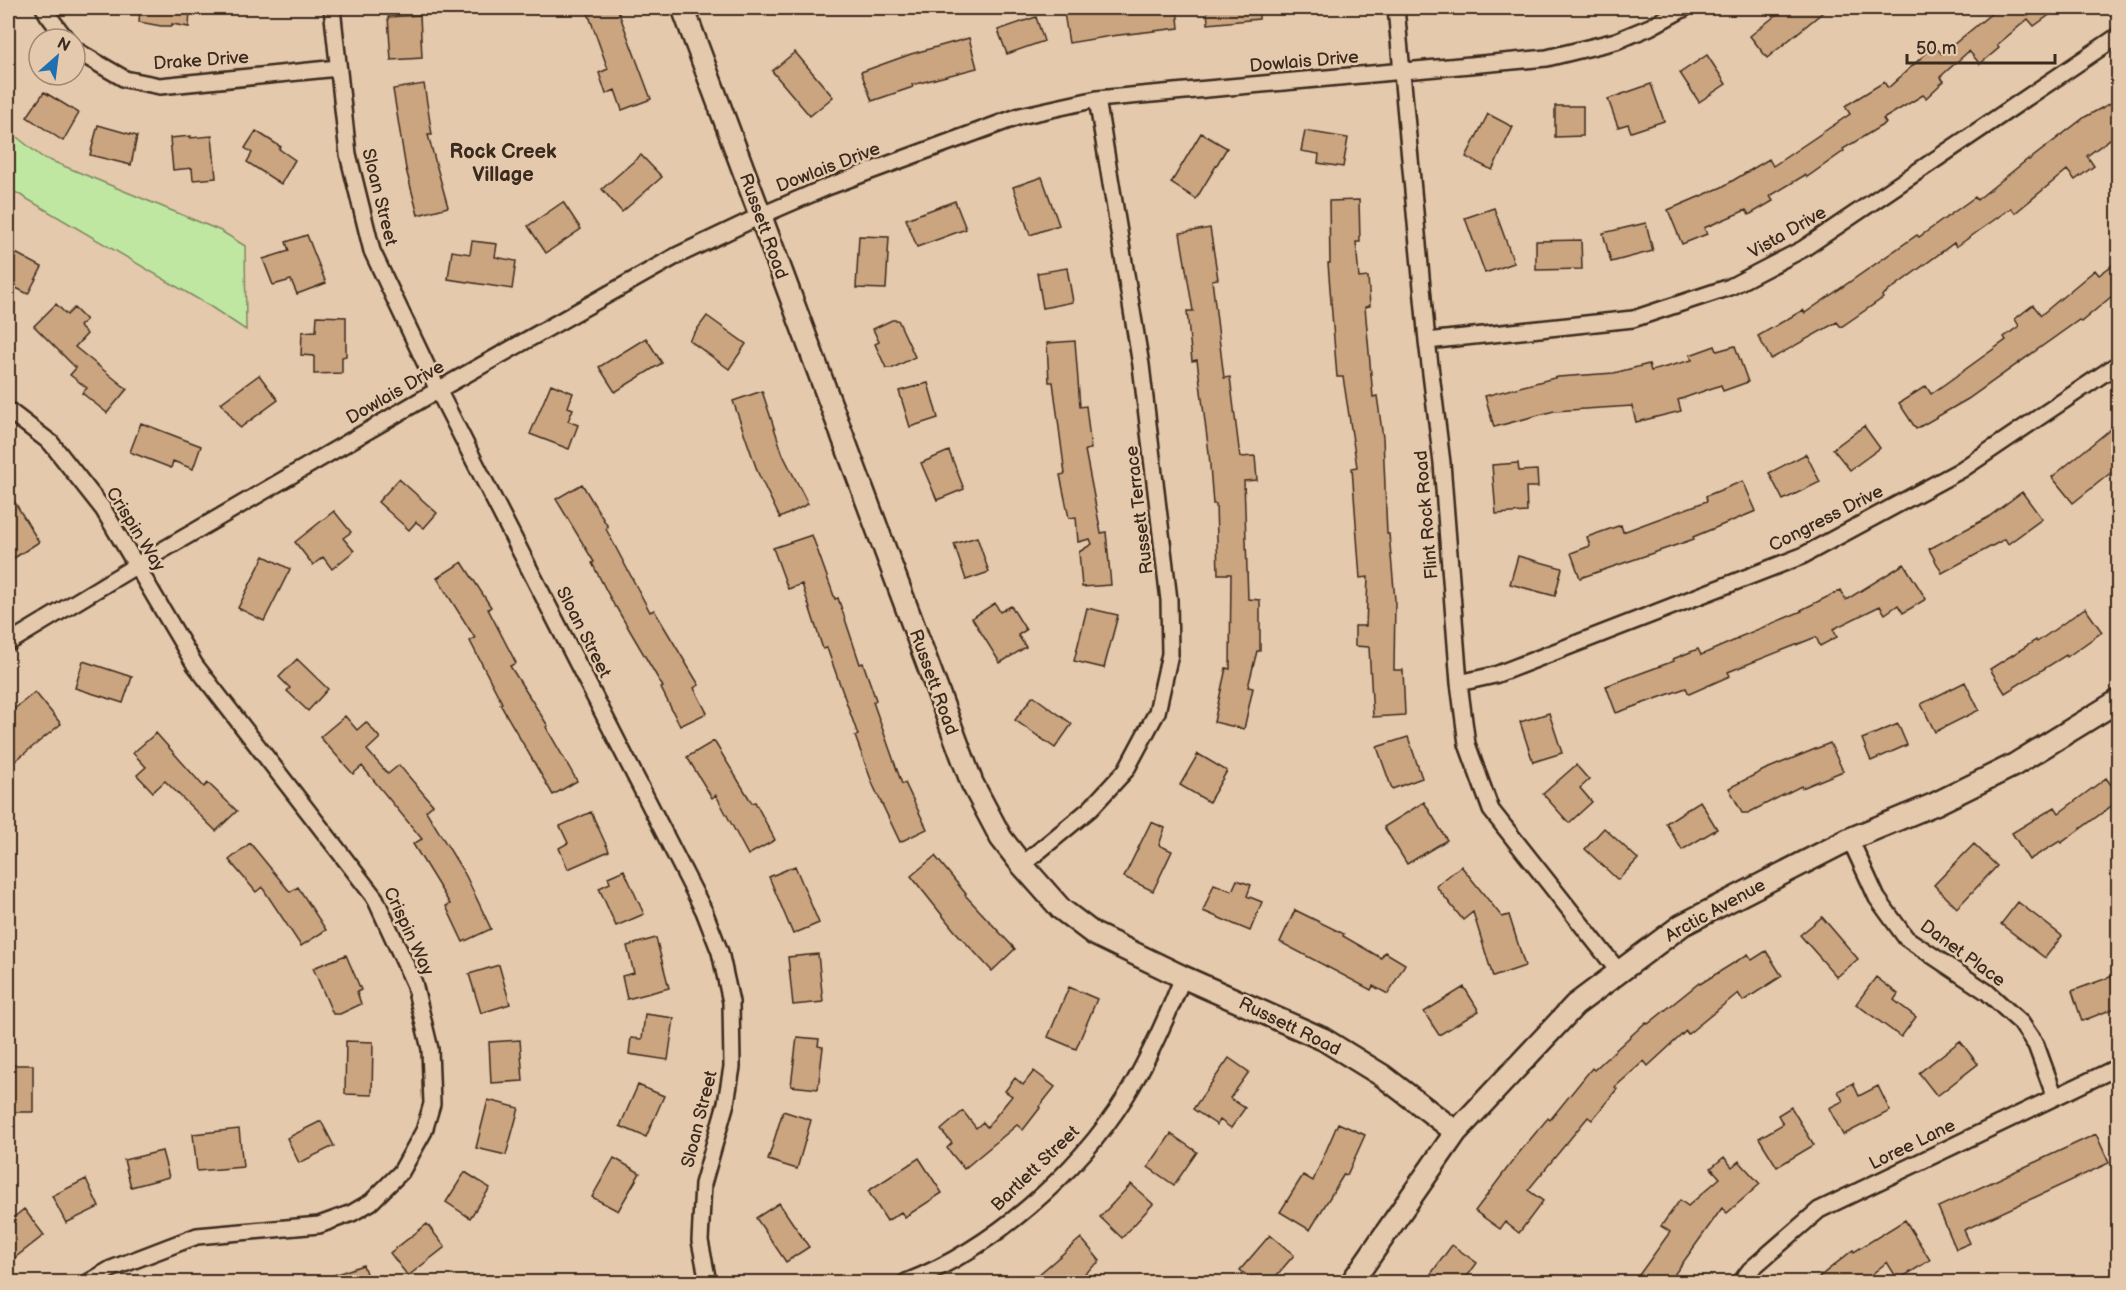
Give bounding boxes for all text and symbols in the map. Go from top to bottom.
north arrow [27,27,87,87]
scale bar [1907,27,2056,65]
text: N [54,34,73,56]
text: 50 m [1916,38,1957,59]
street label: Dowlais Drive [1249,46,1360,77]
street label: Drake Drive [153,47,250,74]
street label: Dowlais Drive [773,138,883,197]
district label: Rock Creek Village [449,140,557,187]
street label: Sloan Street [357,146,402,248]
street label: Russett Road [735,171,792,282]
street label: Vista Drive [1744,202,1830,263]
street label: Dowlais Drive [343,356,448,429]
street label: Russett Terrace [1121,444,1158,575]
street label: Flint Rock Road [1410,450,1443,580]
street label: Congress Drive [1766,480,1887,556]
street label: Crispin Way [101,483,170,576]
street label: Sloan Street [552,583,616,682]
street label: Russett Road [905,627,962,738]
street label: Arctic Avenue [1661,874,1769,947]
street label: Crispin Way [379,884,439,980]
street label: Danet Place [1916,916,2010,991]
street label: Russett Road [1235,993,1344,1060]
street label: Sloan Street [677,1068,722,1170]
street label: Loree Lane [1866,1114,1959,1174]
street label: Bartlett Street [987,1121,1084,1216]

